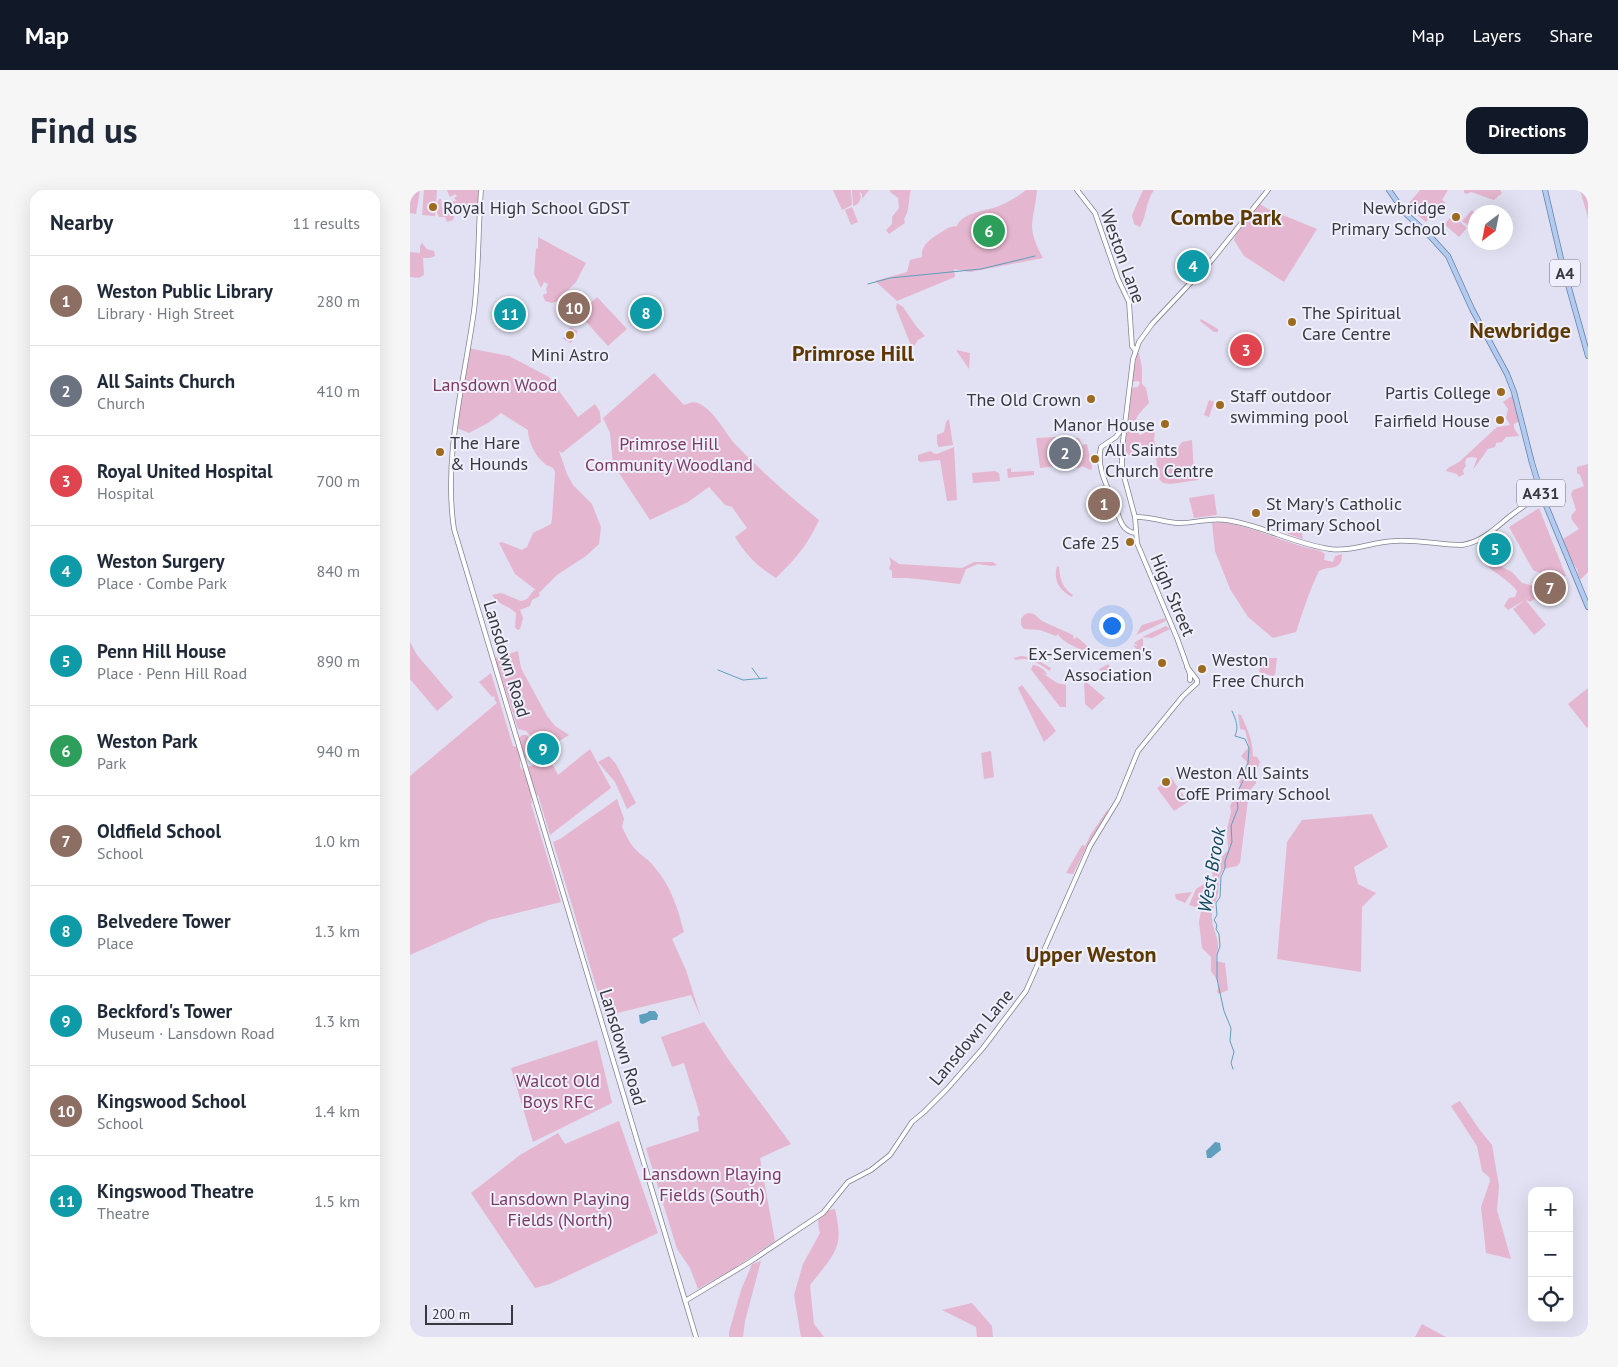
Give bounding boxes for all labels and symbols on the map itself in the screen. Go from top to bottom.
place label: Royal High School GDST [443,196,630,219]
place label: Newbridge Primary School [1331,196,1447,240]
marker: Royal High School GDST [427,201,439,213]
district label: Combe Park [1171,203,1282,231]
north arrow [1468,205,1513,250]
street label: Weston Lane [1095,206,1151,306]
marker: Newbridge Primary School [1450,211,1462,223]
pin: 6 [973,212,1005,250]
pin: 4 [1177,247,1209,285]
road number: A4 [1550,260,1580,286]
pin: 10 [558,289,590,327]
pin: 8 [630,294,662,332]
pin: 11 [494,295,526,333]
place label: The Spiritual Care Centre [1302,301,1402,345]
marker: The Spiritual Care Centre [1286,316,1298,328]
district label: Newbridge [1469,316,1571,344]
marker: Mini Astro [564,329,576,341]
pin: 3 [1230,331,1262,369]
district label: Primrose Hill [792,339,915,367]
place label: Mini Astro [531,343,609,366]
park label: Lansdown Wood [432,373,558,396]
place label: Partis College [1385,381,1491,404]
place label: Staff outdoor swimming pool [1230,384,1349,428]
marker: Partis College [1495,386,1507,398]
place label: The Old Crown [967,388,1081,411]
marker: The Old Crown [1085,393,1097,405]
marker: Staff outdoor swimming pool [1214,399,1226,411]
place label: Fairfield House [1374,409,1490,432]
place label: Manor House [1053,413,1155,436]
marker: Fairfield House [1494,414,1506,426]
marker: Manor House [1159,418,1171,430]
place label: The Hare & Hounds [450,431,528,475]
park label: Primrose Hill Community Woodland [585,432,753,476]
pin: 2 [1049,434,1081,472]
place label: All Saints Church Centre [1105,438,1214,482]
marker: The Hare & Hounds [434,446,446,458]
marker: All Saints Church Centre [1089,453,1101,465]
road number: A431 [1517,480,1565,506]
pin: 1 [1088,485,1120,523]
place label: St Mary's Catholic Primary School [1266,492,1402,536]
marker: St Mary's Catholic Primary School [1250,507,1262,519]
pin: 5 [1479,530,1511,568]
place label: Cafe 25 [1062,531,1120,554]
marker: Cafe 25 [1124,536,1136,548]
street label: High Street [1145,550,1201,640]
pin: 7 [1534,569,1566,607]
street label: Lansdown Road [478,598,536,720]
your location [1099,613,1125,639]
place label: Ex-Servicemen's Association [1028,642,1152,686]
place label: Weston Free Church [1212,648,1304,692]
marker: Ex-Servicemen's Association [1156,657,1168,669]
marker: Weston Free Church [1196,663,1208,675]
pin: 9 [527,730,559,768]
place label: Weston All Saints CofE Primary School [1176,761,1331,805]
marker: Weston All Saints CofE Primary School [1160,776,1172,788]
water label: West Brook [1192,824,1231,914]
district label: Upper Weston [1025,940,1157,968]
street label: Lansdown Lane [924,984,1018,1090]
street label: Lansdown Road [594,986,652,1108]
park label: Walcot Old Boys RFC [516,1069,600,1113]
park label: Lansdown Playing Fields (South) [642,1162,782,1206]
park label: Lansdown Playing Fields (North) [490,1187,630,1231]
scale bar [425,1302,512,1325]

